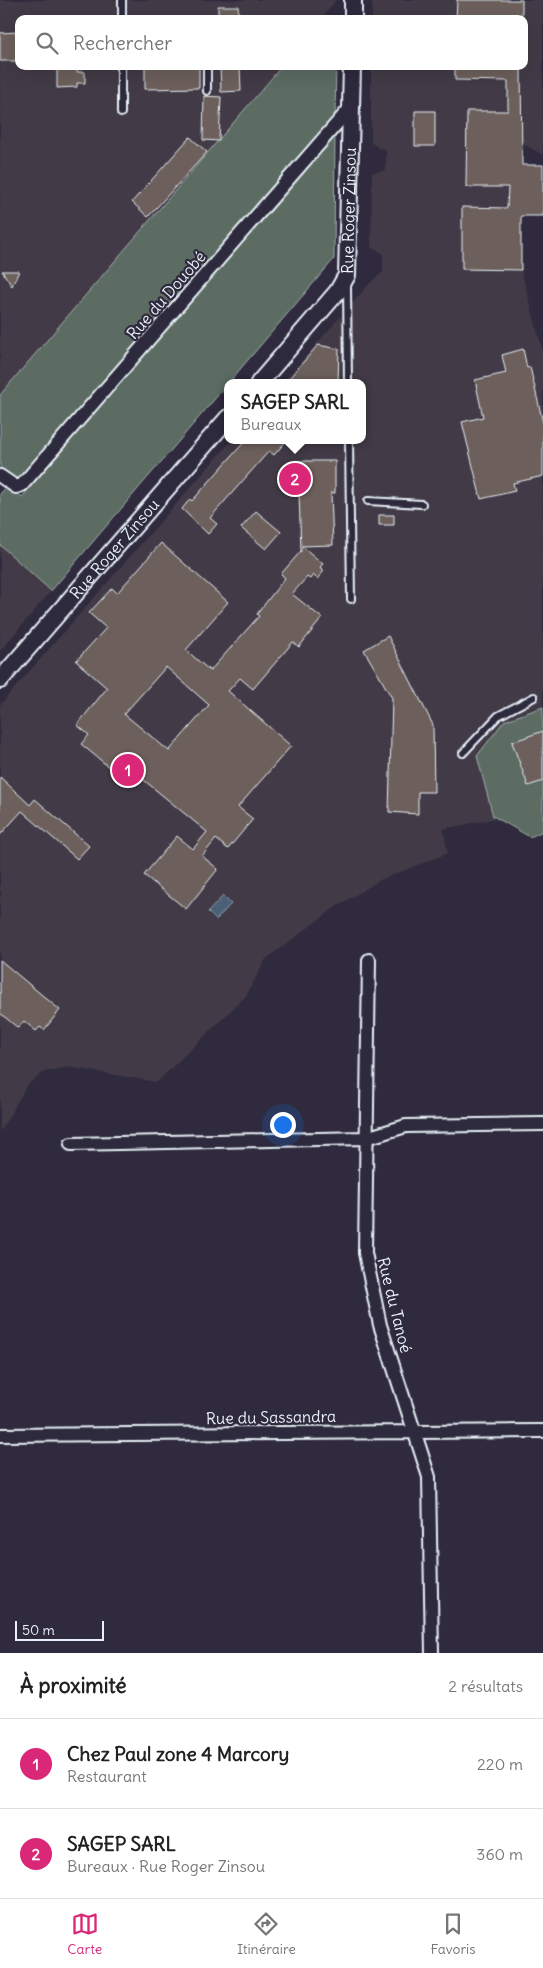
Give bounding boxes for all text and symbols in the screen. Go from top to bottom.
search box [15,15,528,70]
icon: search [33,29,61,57]
text: Rechercher [73,31,172,55]
street label: Rue Roger Zinsou [337,147,360,274]
street label: Rue du Douobé [122,247,210,343]
popup [224,379,366,444]
text: SAGEP SARL [241,390,349,414]
text: Bureaux [241,414,301,434]
pin: 2 [279,460,311,498]
street label: Rue Roger Zinsou [65,495,163,603]
pin: 1 [112,751,144,789]
your location [270,1112,296,1138]
street label: Rue du Tanoé [373,1255,417,1355]
street label: Rue du Sassandra [206,1406,336,1428]
scale bar [15,1618,104,1641]
text: 50 m [22,1621,55,1639]
text: À proximité [20,1672,127,1699]
text: 2 résultats [448,1676,523,1696]
text: Chez Paul zone 4 Marcory [67,1742,289,1766]
text: 1 [33,1754,39,1774]
text: 220 m [477,1754,523,1774]
text: Restaurant [67,1766,147,1786]
text: SAGEP SARL [67,1832,176,1856]
text: 2 [32,1844,40,1864]
text: 360 m [476,1844,523,1864]
text: Bureaux · Rue Roger Zinsou [67,1856,265,1876]
tab: Carte [67,1910,102,1958]
tab: Itinéraire [237,1910,296,1958]
tab: Favoris [430,1910,476,1958]

